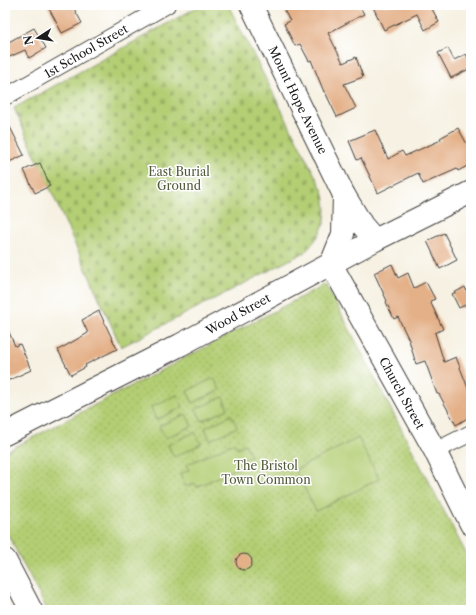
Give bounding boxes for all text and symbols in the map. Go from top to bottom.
north arrow [18,18,58,58]
street label: 1st School Street [41,21,131,81]
text: N [20,34,36,46]
street label: Mount Hope Avenue [265,44,331,157]
park label: East Burial Ground [148,164,210,193]
street label: Wood Street [202,290,274,338]
street label: Church Street [376,354,428,432]
park label: The Bristol Town Common [221,458,311,487]

